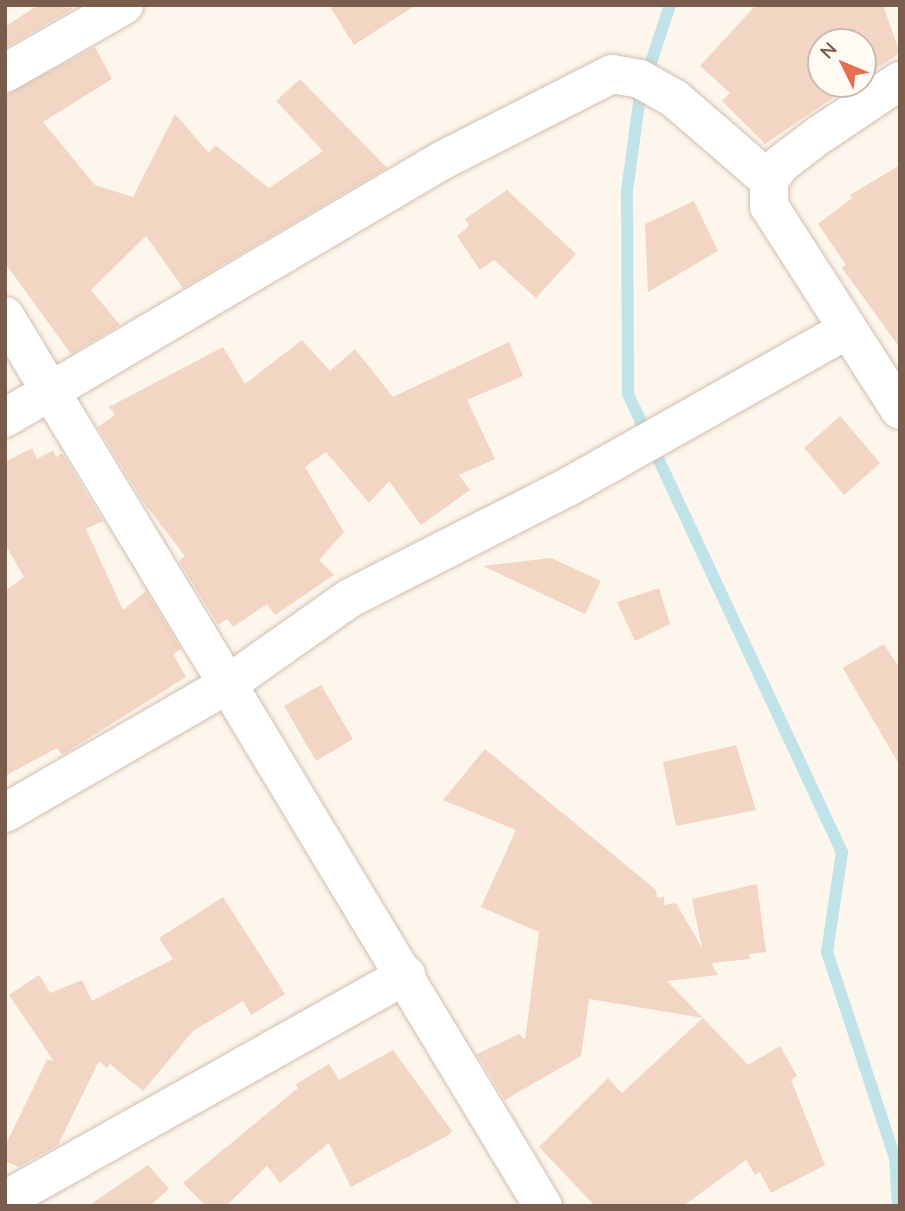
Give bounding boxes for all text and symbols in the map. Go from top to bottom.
north arrow [807,28,877,98]
text: N [815,37,842,63]

